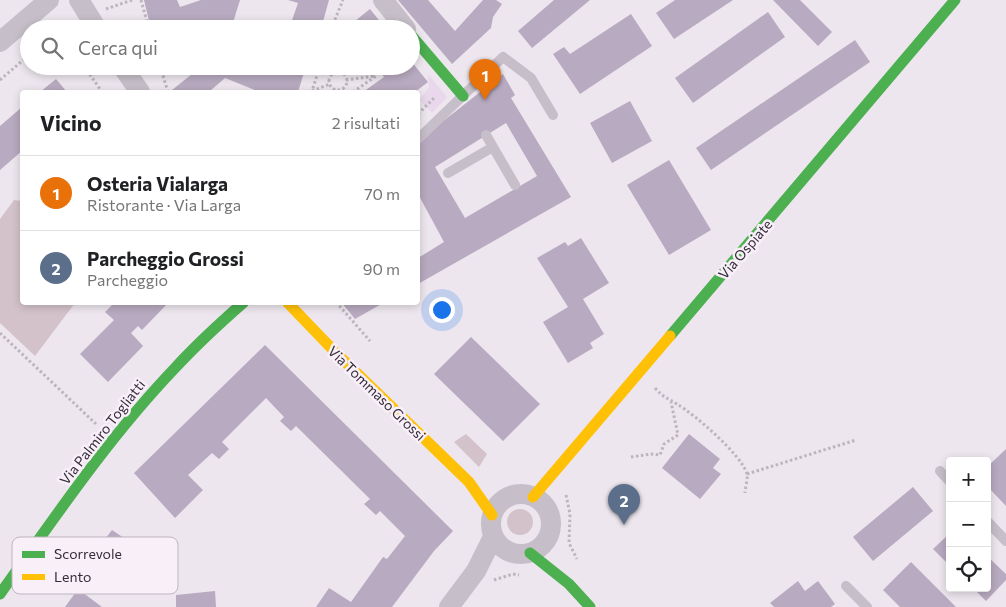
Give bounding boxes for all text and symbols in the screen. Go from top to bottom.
search box [20,20,420,75]
icon: search [38,34,66,62]
text: Cerca qui [78,36,158,59]
pin: 1 [469,59,501,100]
text: Vicino [40,110,101,135]
text: 2 risultati [332,113,400,132]
text: Osteria Vialarga [87,172,228,195]
text: 1 [52,184,60,203]
text: 70 m [364,184,400,203]
text: Ristorante · Via Larga [87,195,241,214]
street label: Via Ospiate [715,216,775,282]
text: Parcheggio Grossi [87,247,244,270]
text: 2 [51,259,61,278]
text: 90 m [363,259,400,278]
text: Parcheggio [87,270,168,289]
your location [429,297,455,323]
street label: Via Tommaso Grossi [325,342,429,444]
street label: Via Palmiro Togliatti [56,376,148,488]
map controls [946,457,991,592]
button: + [946,457,991,502]
pin: 2 [608,484,640,525]
button: − [946,502,991,547]
legend [12,537,178,594]
text: Scorrevole [54,545,122,562]
button: locate [946,547,991,592]
text: Lento [54,568,91,585]

